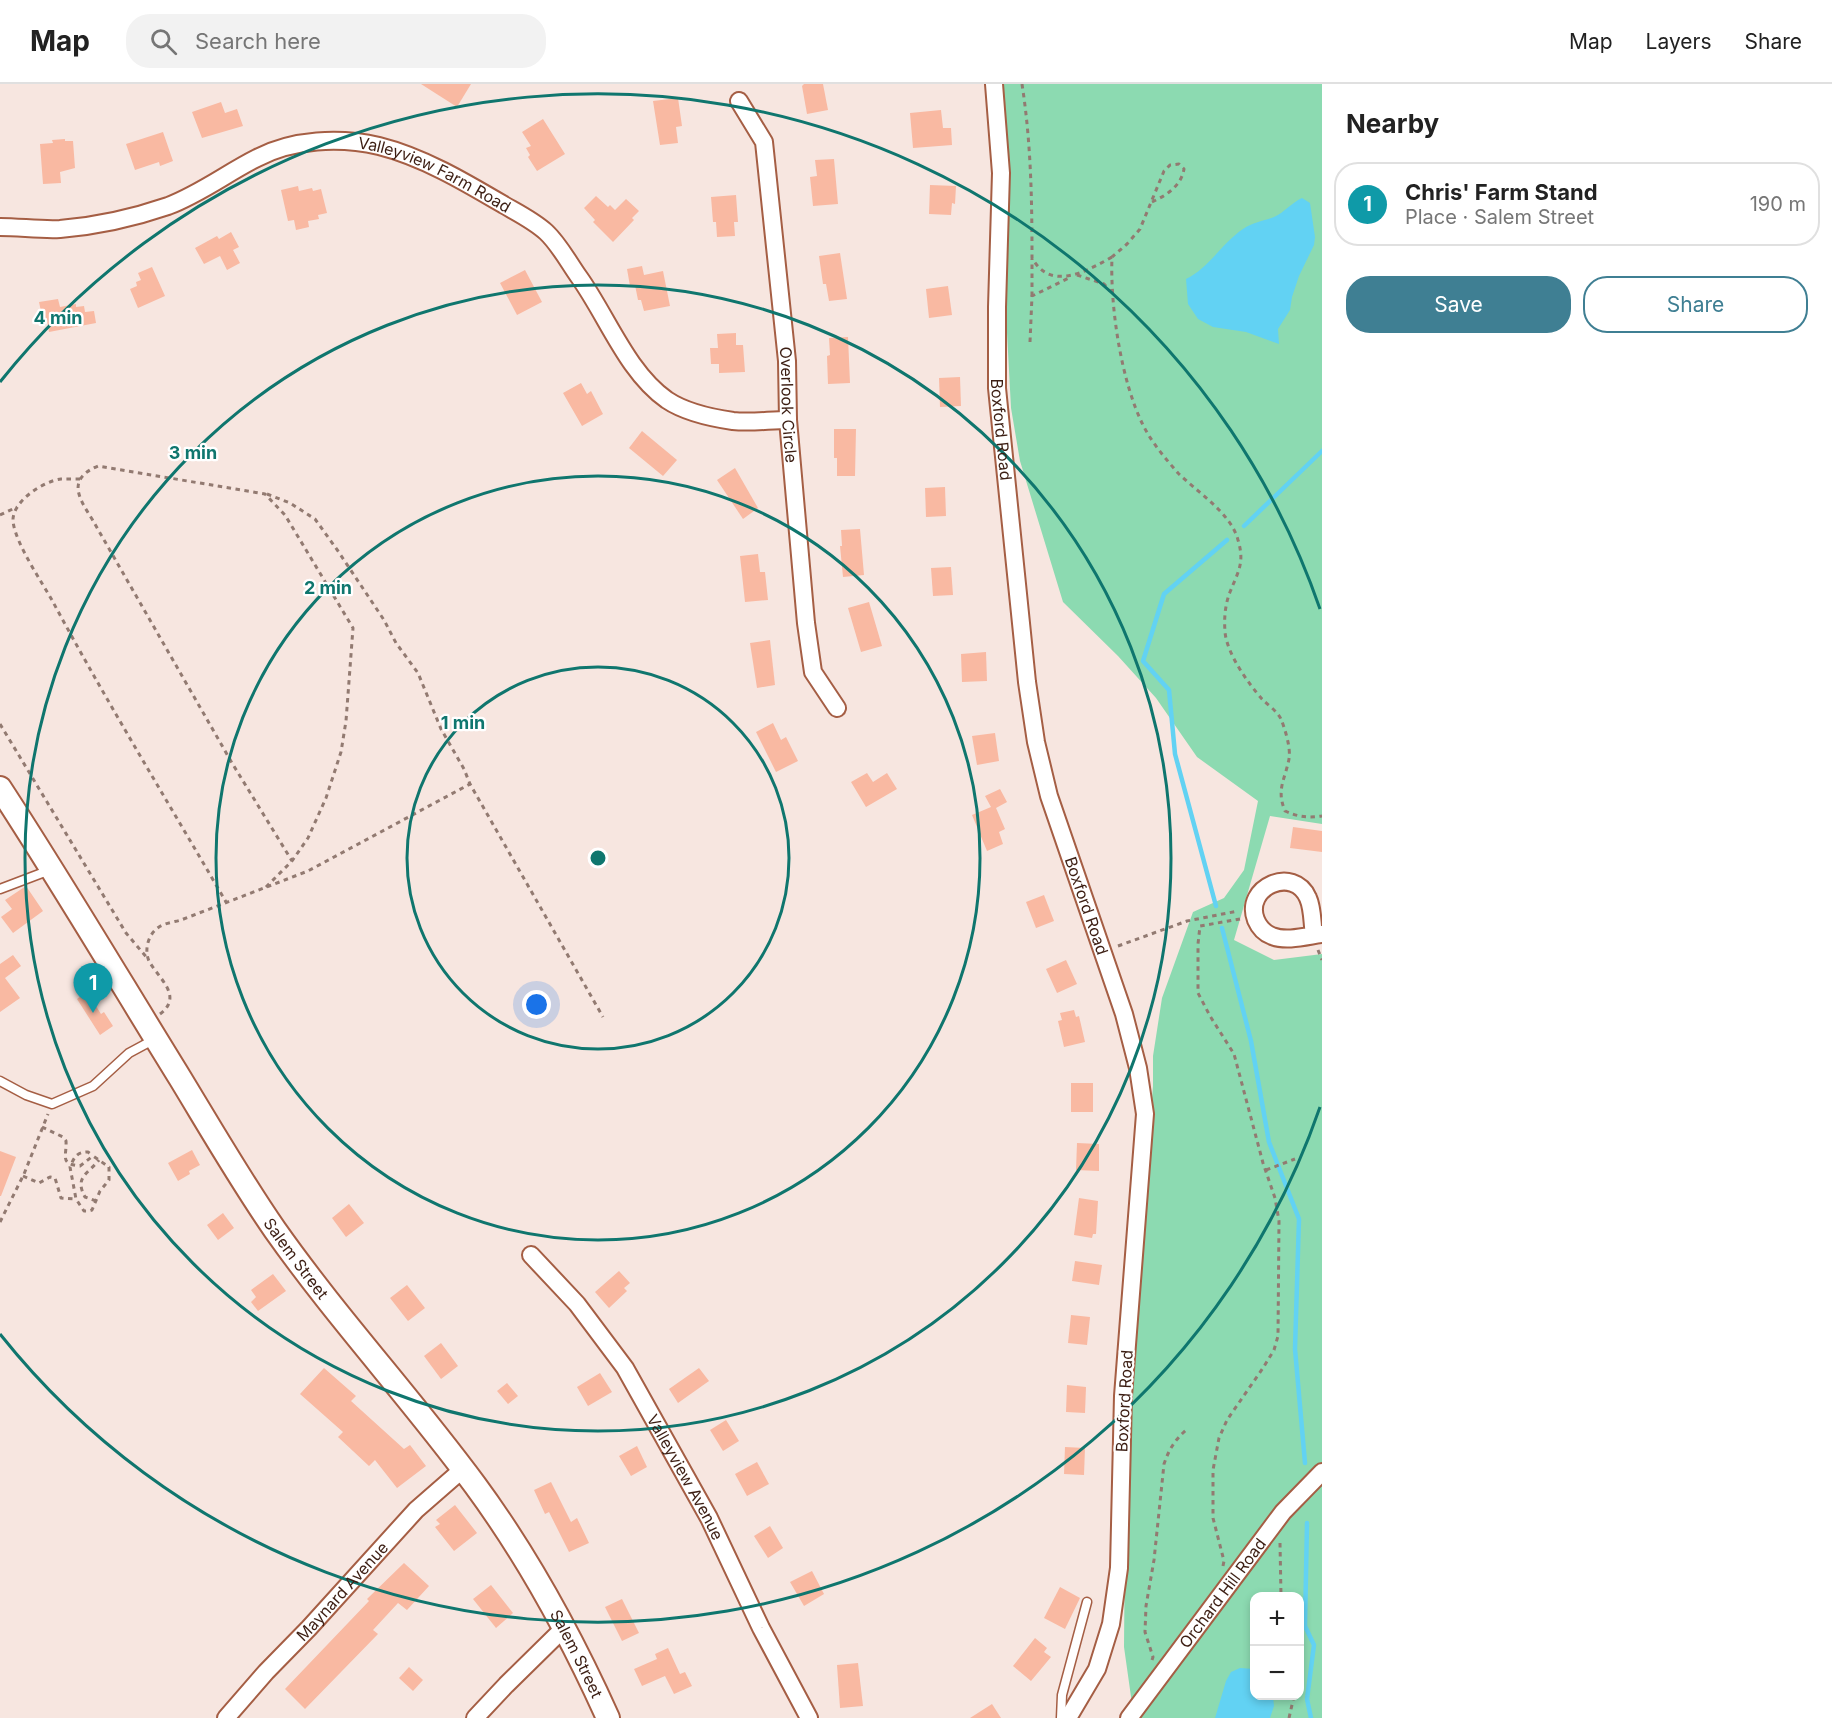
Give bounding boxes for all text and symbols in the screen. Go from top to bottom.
search box [126,14,546,68]
text: Map [30,24,90,58]
icon: search [147,25,180,58]
text: Search here [195,28,321,54]
text: Map [1569,29,1613,54]
text: Layers [1646,29,1712,54]
text: Share [1745,29,1802,54]
text: Nearby [1346,108,1439,139]
street label: Valleyview Farm Road [357,132,514,217]
text: Chris' Farm Stand [1405,179,1598,205]
text: 1 [1363,192,1372,216]
text: 190 m [1750,192,1806,216]
text: Place · Salem Street [1405,205,1594,229]
button: Save [1346,276,1571,333]
button: Share [1583,276,1808,333]
text: 4 min [34,307,82,328]
street label: Overlook Circle [776,346,802,464]
street label: Boxford Road [987,378,1016,481]
text: 3 min [169,442,217,463]
text: 2 min [304,577,352,598]
text: 1 min [441,712,485,733]
centre of rings [588,848,608,868]
street label: Boxford Road [1061,854,1113,957]
pin: 1 [74,964,112,1013]
your location [522,990,551,1019]
street label: Salem Street [260,1214,333,1303]
street label: Boxford Road [1111,1349,1137,1453]
street label: Valleyview Avenue [643,1411,728,1543]
street label: Orchard Hill Road [1175,1534,1270,1652]
street label: Maynard Avenue [292,1538,392,1645]
map controls [1250,1592,1304,1700]
button: + [1250,1592,1304,1646]
street label: Salem Street [546,1606,607,1701]
button: − [1250,1646,1304,1700]

